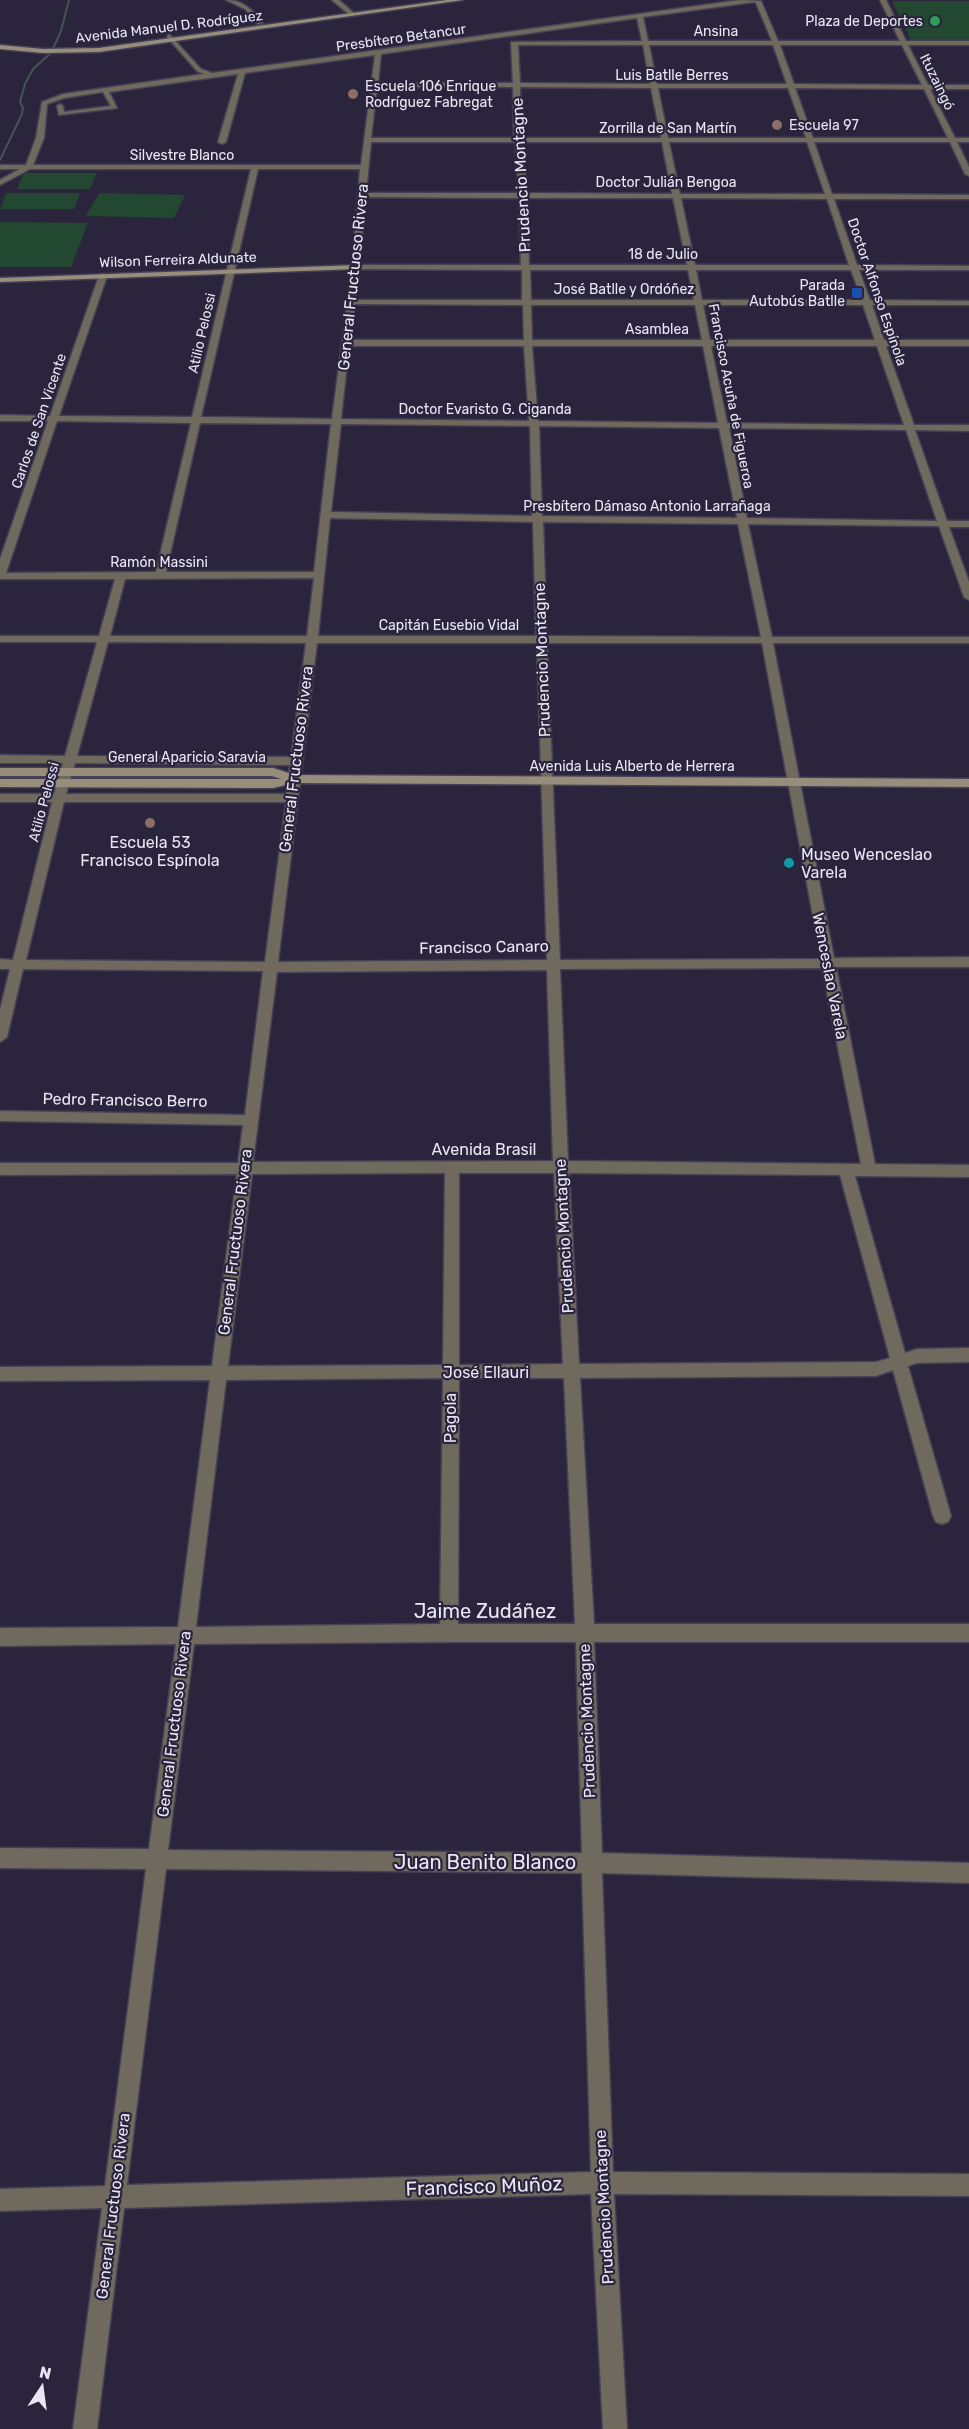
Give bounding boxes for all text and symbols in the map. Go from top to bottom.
street label: Avenida Manuel D. Rodríguez [74,7,264,47]
place label: Plaza de Deportes [805,13,923,30]
marker: Plaza de Deportes [928,14,942,28]
street label: Presbítero Betancur [335,20,468,56]
street label: Ansina [694,23,738,40]
street label: Ituzaingó [916,51,958,113]
street label: Luis Batlle Berres [615,67,729,84]
place label: Escuela 106 Enrique Rodríguez Fabregat [365,78,496,111]
marker: Escuela 106 Enrique Rodríguez Fabregat [346,87,360,101]
street label: Prudencio Montagne [507,97,535,253]
place label: Escuela 97 [789,117,859,134]
marker: Escuela 97 [770,118,784,132]
street label: Zorrilla de San Martín [599,120,737,137]
street label: Silvestre Blanco [130,147,234,164]
street label: Doctor Julián Bengoa [596,174,736,191]
street label: General Fructuoso Rivera [334,183,372,371]
street label: Doctor Alfonso Espínola [844,216,910,368]
street label: 18 de Julio [628,246,698,263]
street label: Wilson Ferreira Aldunate [99,249,257,271]
place label: Parada Autobús Batlle [749,277,845,310]
street label: José Batlle y Ordóñez [554,281,694,298]
marker: Parada Autobús Batlle [850,286,864,300]
street label: Atilio Pelossi [184,291,220,375]
street label: Francisco Acuña de Figueroa [705,302,757,490]
street label: Asamblea [625,321,689,338]
street label: Carlos de San Vicente [8,351,70,491]
street label: Doctor Evaristo G. Ciganda [398,401,572,418]
street label: Presbítero Dámaso Antonio Larrañaga [523,498,771,515]
street label: Ramón Massini [110,554,208,571]
street label: Prudencio Montagne [530,582,554,738]
street label: Capitán Eusebio Vidal [379,617,519,634]
street label: General Fructuoso Rivera [275,665,317,853]
street label: General Aparicio Saravia [108,749,266,766]
street label: Avenida Luis Alberto de Herrera [529,758,735,775]
street label: Atilio Pelossi [25,760,63,844]
marker: Escuela 53 Francisco Espínola [143,816,157,830]
place label: Escuela 53 Francisco Espínola [80,833,220,870]
place label: Museo Wenceslao Varela [801,845,932,882]
marker: Museo Wenceslao Varela [782,856,796,870]
street label: Wenceslao Varela [808,911,852,1041]
street label: Francisco Canaro [419,936,549,958]
street label: Pedro Francisco Berro [42,1089,208,1111]
street label: Avenida Brasil [432,1140,536,1159]
street label: General Fructuoso Rivera [214,1148,256,1336]
street label: Prudencio Montagne [550,1158,578,1314]
street label: José Ellauri [443,1363,529,1382]
street label: Pagola [441,1393,460,1443]
street label: Jaime Zudáñez [414,1599,556,1623]
street label: General Fructuoso Rivera [153,1630,195,1818]
street label: Prudencio Montagne [575,1643,599,1799]
street label: Juan Benito Blanco [394,1850,576,1874]
street label: General Fructuoso Rivera [92,2112,134,2300]
street label: Prudencio Montagne [590,2129,618,2285]
street label: Francisco Muñoz [405,2171,563,2201]
north arrow [12,2357,72,2417]
text: N [38,2362,53,2383]

